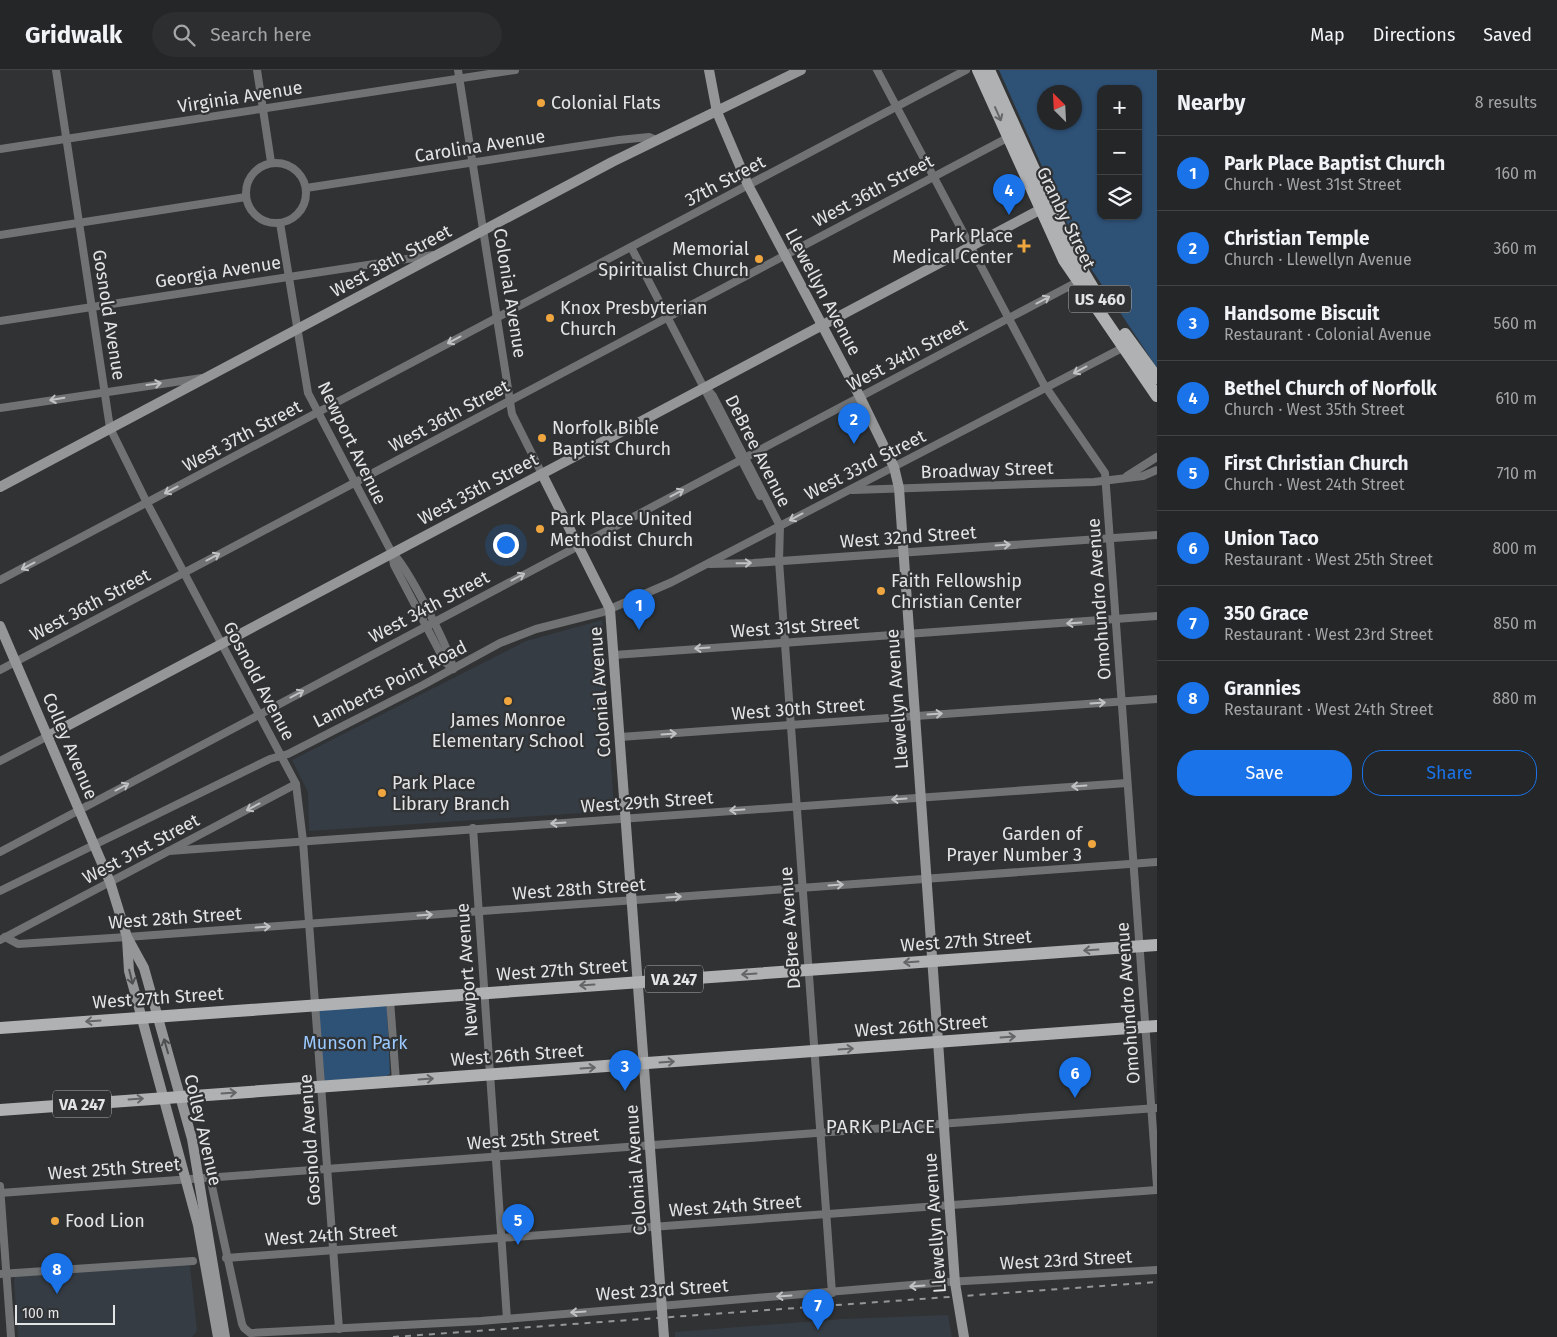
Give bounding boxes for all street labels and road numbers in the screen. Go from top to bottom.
street label: Virginia Avenue [176,76,304,118]
street label: Carolina Avenue [413,125,547,167]
street label: West 36th Street [809,150,937,232]
street label: 37th Street [681,151,769,211]
street label: Granby Street [1032,163,1100,273]
street label: West 38th Street [327,220,456,302]
street label: Llewellyn Avenue [780,225,866,359]
street label: Colonial Avenue [489,227,531,359]
street label: Gosnold Avenue [88,248,130,382]
street label: Georgia Avenue [154,251,282,293]
road number: US 460 [1069,285,1131,312]
street label: West 34th Street [843,314,971,396]
street label: West 36th Street [385,375,513,457]
street label: Newport Avenue [313,378,391,508]
street label: DeBree Avenue [720,391,796,511]
street label: West 37th Street [179,395,306,477]
street label: West 33rd Street [801,425,930,505]
street label: West 35th Street [414,448,542,530]
street label: Broadway Street [920,457,1054,483]
street label: Omohundro Avenue [1082,517,1116,681]
street label: West 32nd Street [839,521,977,553]
street label: West 36th Street [26,564,154,646]
street label: West 34th Street [365,566,493,648]
street label: West 31st Street [730,611,861,642]
street label: Gosnold Avenue [218,618,300,744]
street label: Colonial Avenue [584,626,616,758]
street label: Llewellyn Avenue [881,628,913,770]
street label: Lamberts Point Road [309,636,471,732]
street label: Colley Avenue [38,689,102,803]
street label: West 30th Street [730,693,866,725]
street label: West 29th Street [580,786,715,818]
street label: West 31st Street [79,809,204,889]
street label: DeBree Avenue [775,866,805,990]
street label: West 28th Street [512,873,647,905]
street label: West 28th Street [108,902,243,934]
street label: Newport Avenue [451,902,483,1038]
street label: Omohundro Avenue [1111,921,1145,1085]
street label: West 27th Street [900,925,1033,957]
street label: West 27th Street [496,954,629,986]
road number: VA 247 [645,966,703,992]
street label: West 27th Street [92,982,225,1014]
street label: West 26th Street [854,1010,989,1042]
street label: West 26th Street [450,1039,585,1071]
street label: Colley Avenue [179,1072,227,1188]
street label: Gosnold Avenue [294,1073,326,1207]
road number: VA 247 [53,1091,111,1118]
street label: Colonial Avenue [620,1104,652,1236]
street label: West 25th Street [466,1123,600,1155]
street label: Llewellyn Avenue [919,1152,951,1294]
street label: West 25th Street [47,1153,181,1185]
street label: West 24th Street [668,1190,803,1222]
street label: West 24th Street [264,1219,399,1251]
street label: West 23rd Street [999,1246,1133,1274]
street label: West 23rd Street [595,1274,729,1306]

